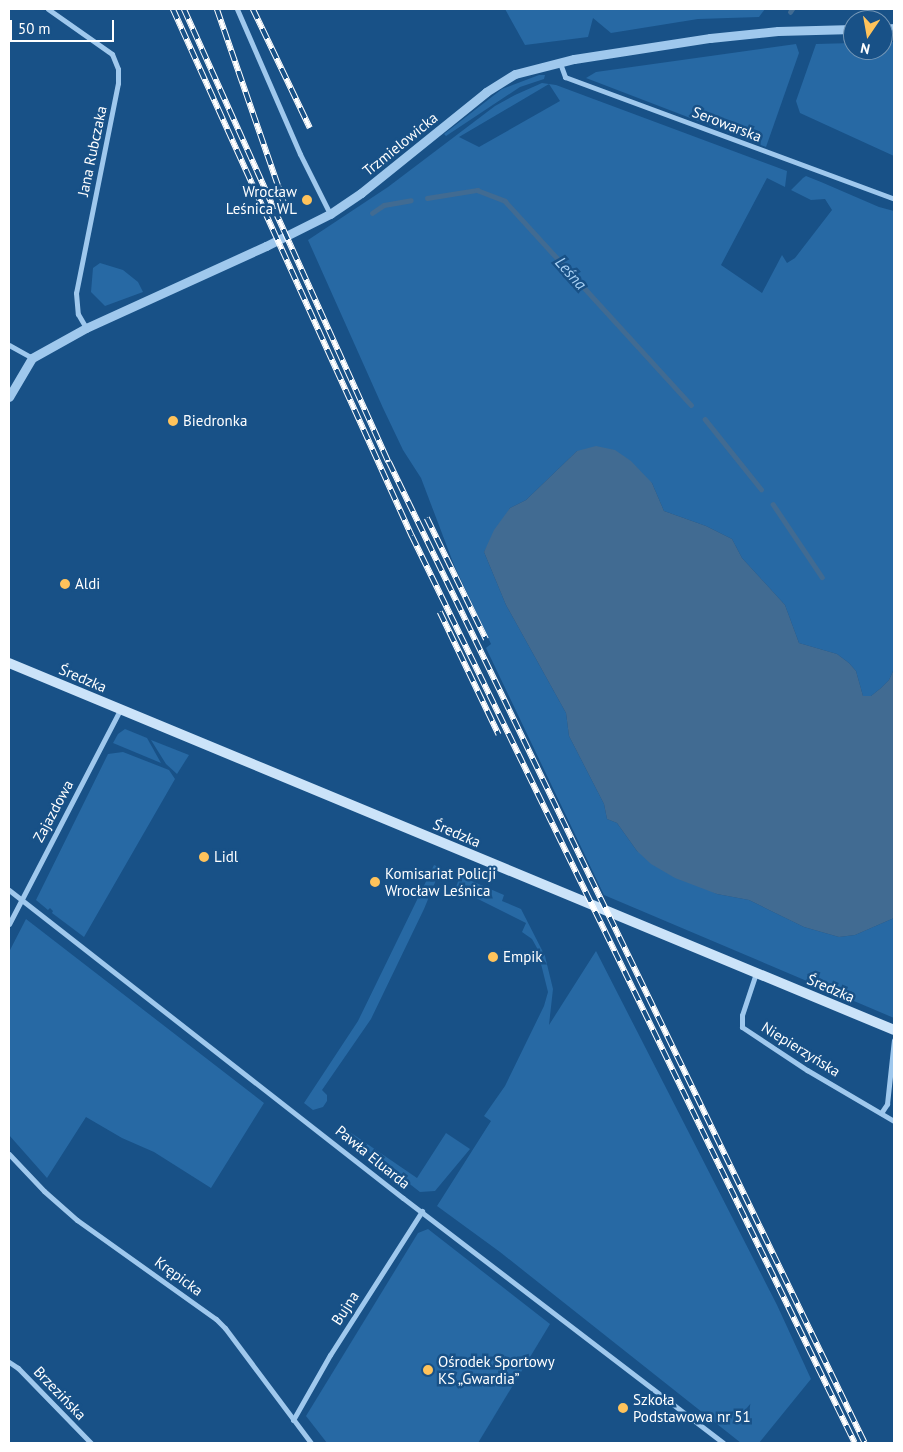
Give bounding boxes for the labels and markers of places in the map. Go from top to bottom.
place label: Wrocław Leśnica WL [226,182,297,217]
marker: Wrocław Leśnica WL [301,194,313,206]
place label: Biedronka [183,412,247,430]
marker: Biedronka [167,415,179,427]
place label: Aldi [75,575,100,593]
marker: Aldi [59,578,71,590]
place label: Lidl [214,848,238,866]
marker: Lidl [198,851,210,863]
place label: Komisariat Policji Wrocław Leśnica [385,864,496,899]
marker: Komisariat Policji Wrocław Leśnica [369,876,381,888]
place label: Empik [503,948,543,966]
marker: Empik [487,951,499,963]
place label: Ośrodek Sportowy KS „Gwardia” [438,1352,555,1387]
marker: Ośrodek Sportowy KS „Gwardia” [422,1364,434,1376]
place label: Szkoła Podstawowa nr 51 [633,1390,751,1425]
marker: Szkoła Podstawowa nr 51 [617,1402,629,1414]

